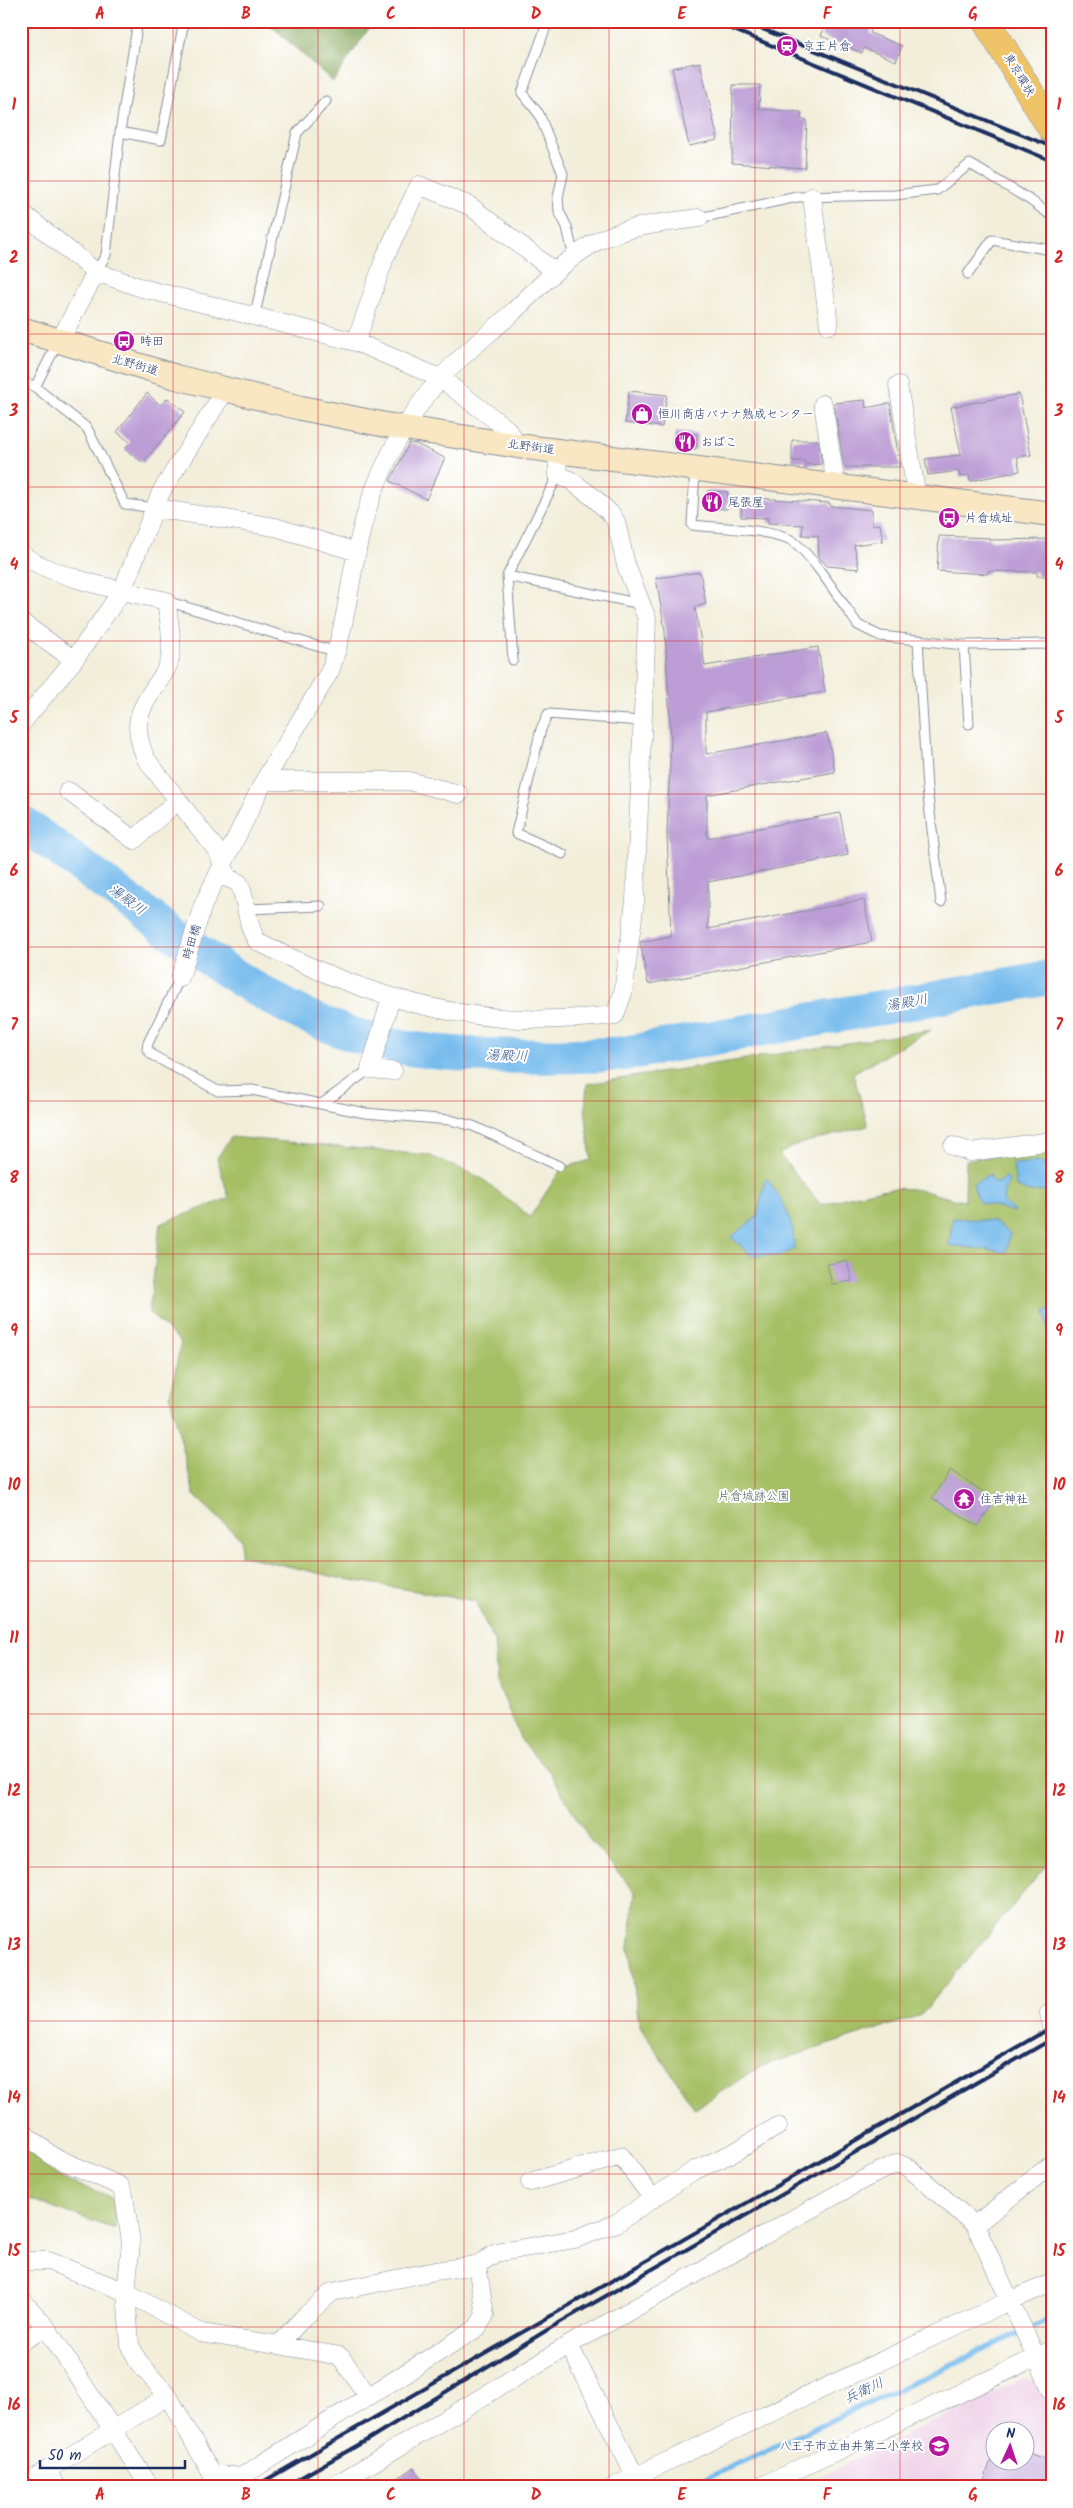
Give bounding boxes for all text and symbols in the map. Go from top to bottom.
text: A [95,2,105,27]
text: B [241,2,251,27]
text: C [386,2,396,27]
text: D [531,2,542,27]
text: E [678,2,688,27]
text: F [823,2,833,27]
text: G [968,2,978,27]
station icon: 京王片倉 [775,34,799,58]
place label: 京王片倉 [803,37,851,56]
street label: 東京環状 [998,50,1040,100]
text: 1 [12,93,17,118]
text: 1 [1057,93,1062,118]
text: 2 [9,246,19,271]
text: 2 [1054,246,1064,271]
bus stop icon: 時田 [112,329,136,353]
place label: 時田 [140,332,164,351]
street label: 北野街道 [109,349,161,381]
text: 3 [9,399,19,424]
text: 3 [1054,399,1064,424]
shop icon: 恒川商店バナナ熟成センター [630,402,654,426]
place label: 恒川商店バナナ熟成センター [658,405,814,424]
restaurant icon: おばこ [673,430,697,454]
place label: おばこ [701,433,737,452]
street label: 北野街道 [506,435,556,459]
restaurant icon: 尾張屋 [700,490,724,514]
place label: 尾張屋 [728,493,764,512]
bus stop icon: 片倉城址 [937,506,961,530]
place label: 片倉城址 [965,509,1013,528]
text: 4 [10,553,19,578]
text: 4 [1055,553,1064,578]
text: 5 [9,706,20,731]
text: 5 [1054,706,1065,731]
text: 6 [10,859,19,884]
text: 6 [1055,859,1064,884]
water label: 湯殿川 [104,879,150,921]
street label: 時田橋 [178,922,206,962]
water label: 湯殿川 [884,989,930,1017]
text: 7 [10,1013,18,1038]
text: 7 [1055,1013,1063,1038]
water label: 湯殿川 [486,1044,528,1068]
text: 8 [9,1166,19,1191]
text: 8 [1054,1166,1064,1191]
text: 9 [10,1319,18,1344]
text: 9 [1055,1319,1063,1344]
text: 10 [7,1473,21,1498]
text: 10 [1052,1473,1066,1498]
park label: 片倉城跡公園 [718,1487,790,1506]
temple icon: 住吉神社 [952,1487,976,1511]
place label: 住吉神社 [980,1490,1028,1509]
text: 11 [9,1626,19,1651]
text: 11 [1054,1626,1064,1651]
text: 12 [7,1779,21,1804]
text: 12 [1052,1779,1066,1804]
text: 13 [7,1933,21,1958]
text: 13 [1052,1933,1066,1958]
text: 14 [7,2086,21,2111]
text: 14 [1052,2086,1066,2111]
text: 15 [8,2239,22,2264]
text: 15 [1053,2239,1067,2264]
water label: 兵衛川 [840,2372,888,2410]
text: 16 [7,2393,21,2418]
text: 16 [1052,2393,1066,2418]
north arrow [986,2420,1036,2470]
text: N [1006,2423,1016,2445]
school or university icon: 八王子市立由井第二小学校 [927,2434,951,2458]
place label: 八王子市立由井第二小学校 [779,2437,923,2456]
scale bar [40,2438,185,2470]
text: 50 m [48,2444,82,2468]
text: A [95,2483,105,2508]
text: B [241,2483,251,2508]
text: C [386,2483,396,2508]
text: D [531,2483,542,2508]
text: E [678,2483,688,2508]
text: F [823,2483,833,2508]
text: G [968,2483,978,2508]

